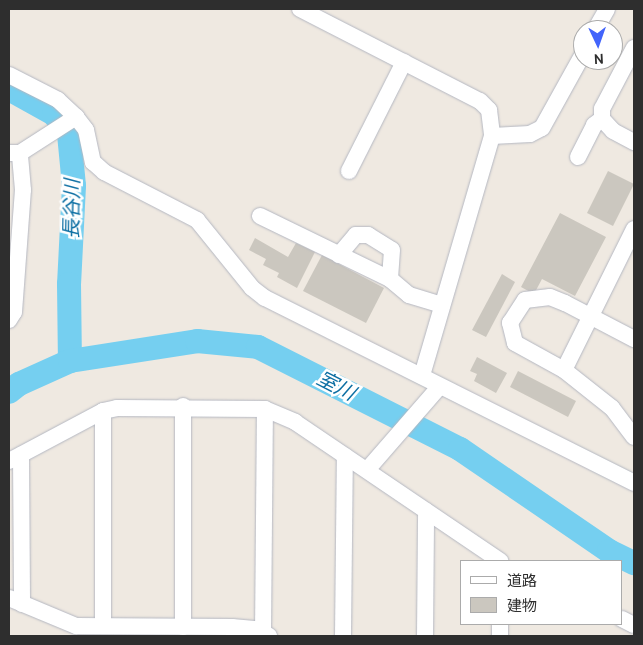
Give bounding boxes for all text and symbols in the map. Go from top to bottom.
north arrow [573,20,623,70]
text: N [593,50,604,68]
water label: 長谷川 [59,179,85,239]
water label: 室川 [313,366,359,406]
legend [460,560,623,625]
text: 道路 [507,572,537,590]
text: 建物 [507,597,537,615]

